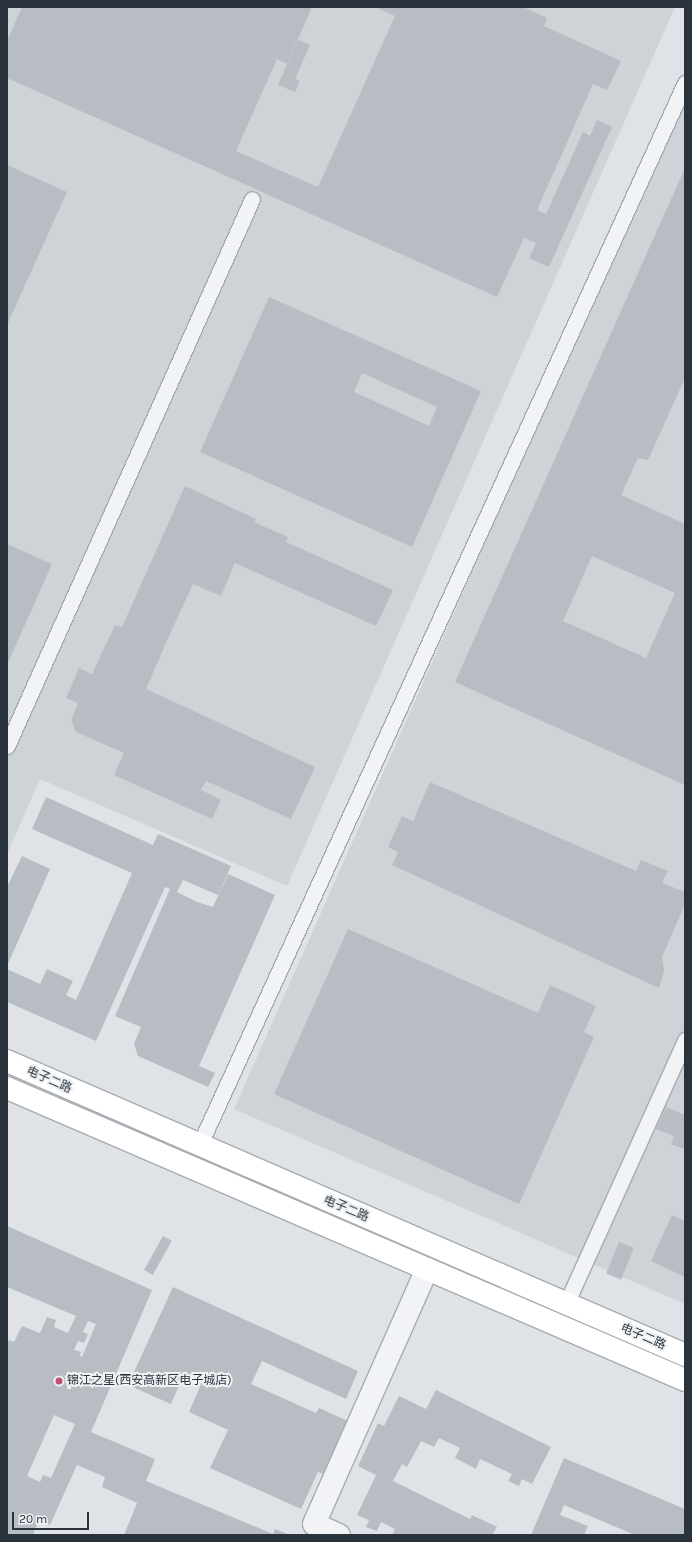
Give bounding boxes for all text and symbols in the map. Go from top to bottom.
street label: 电子二路 [24,1064,74,1096]
street label: 电子二路 [321,1193,371,1225]
street label: 电子二路 [618,1321,668,1353]
place label: 锦江之星(西安高新区电子城店) [67,1374,232,1388]
marker: 锦江之星(西安高新区电子城店) [54,1376,64,1386]
scale bar [14,1504,91,1530]
text: 20 m [19,1512,47,1526]

